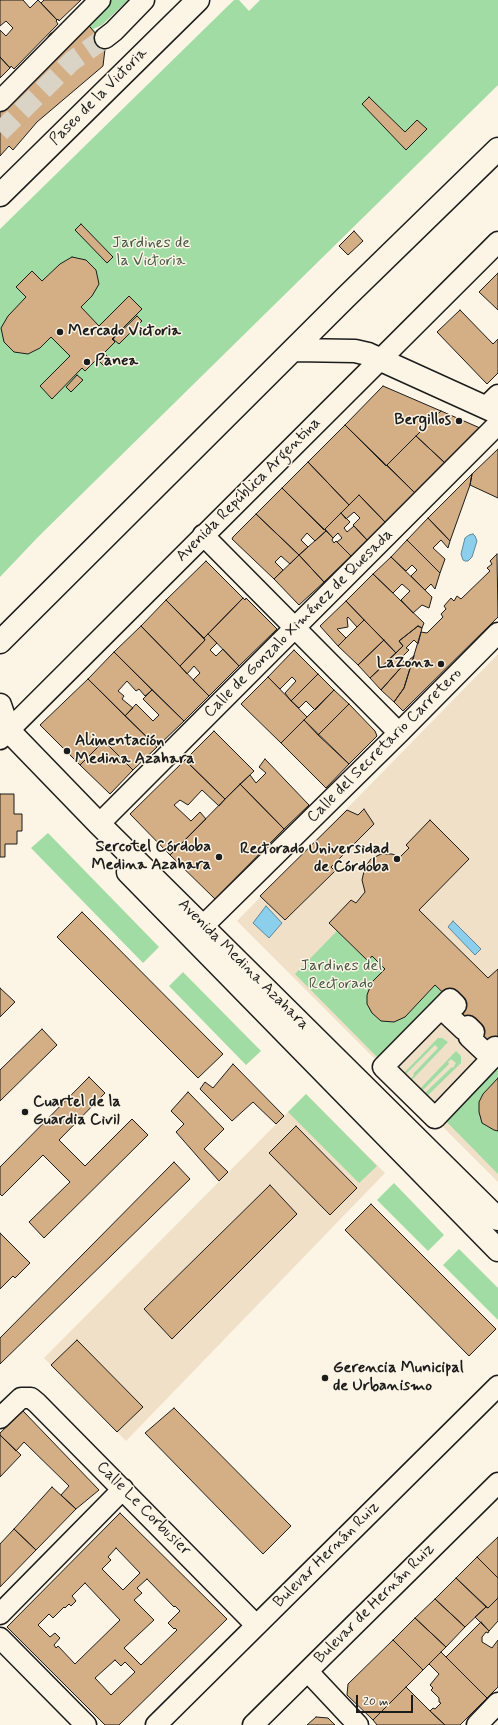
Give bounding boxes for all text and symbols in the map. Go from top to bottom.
street label: Paseo de la Victoria [46,44,152,150]
park label: Jardines de la Victoria [112,234,190,272]
place label: Mercado Victoria [68,322,181,342]
marker: Mercado Victoria [55,327,65,337]
place label: Panea [95,352,138,372]
marker: Panea [82,357,92,367]
place label: Bergillos [394,411,451,431]
street label: Avenida República Argentina [173,414,325,566]
marker: Bergillos [454,416,464,426]
street label: Calle de Gonzalo Ximénez de Quesada [201,526,397,722]
place label: LaZona [377,654,433,674]
marker: LaZona [436,659,446,669]
street label: Calle del Secretario Carretero [304,665,466,827]
place label: Alimentación Medina Azahara [75,732,195,770]
marker: Alimentación Medina Azahara [62,746,72,756]
place label: Sercotel Córdoba Medina Azahara [91,838,211,876]
place label: Rectorado Universidad de Córdoba [240,840,389,878]
marker: Sercotel Córdoba Medina Azahara [214,852,224,862]
marker: Rectorado Universidad de Córdoba [392,854,402,864]
street label: Avenida Medina Azahara [173,895,313,1035]
park label: Jardines del Rectorado [300,957,382,995]
place label: Cuartel de la Guardia Civil [33,1093,121,1131]
marker: Cuartel de la Guardia Civil [20,1107,30,1117]
place label: Gerencia Municipal de Urbanismo [333,1359,464,1397]
marker: Gerencia Municipal de Urbanismo [320,1373,330,1383]
street label: Calle Le Corbusier [92,1458,194,1560]
street label: Bulevar Hernán Ruiz [270,1498,384,1612]
street label: Bulevar de Hernán Ruiz [311,1540,439,1668]
scale bar [358,1687,415,1713]
text: 20 m [363,1694,389,1710]

